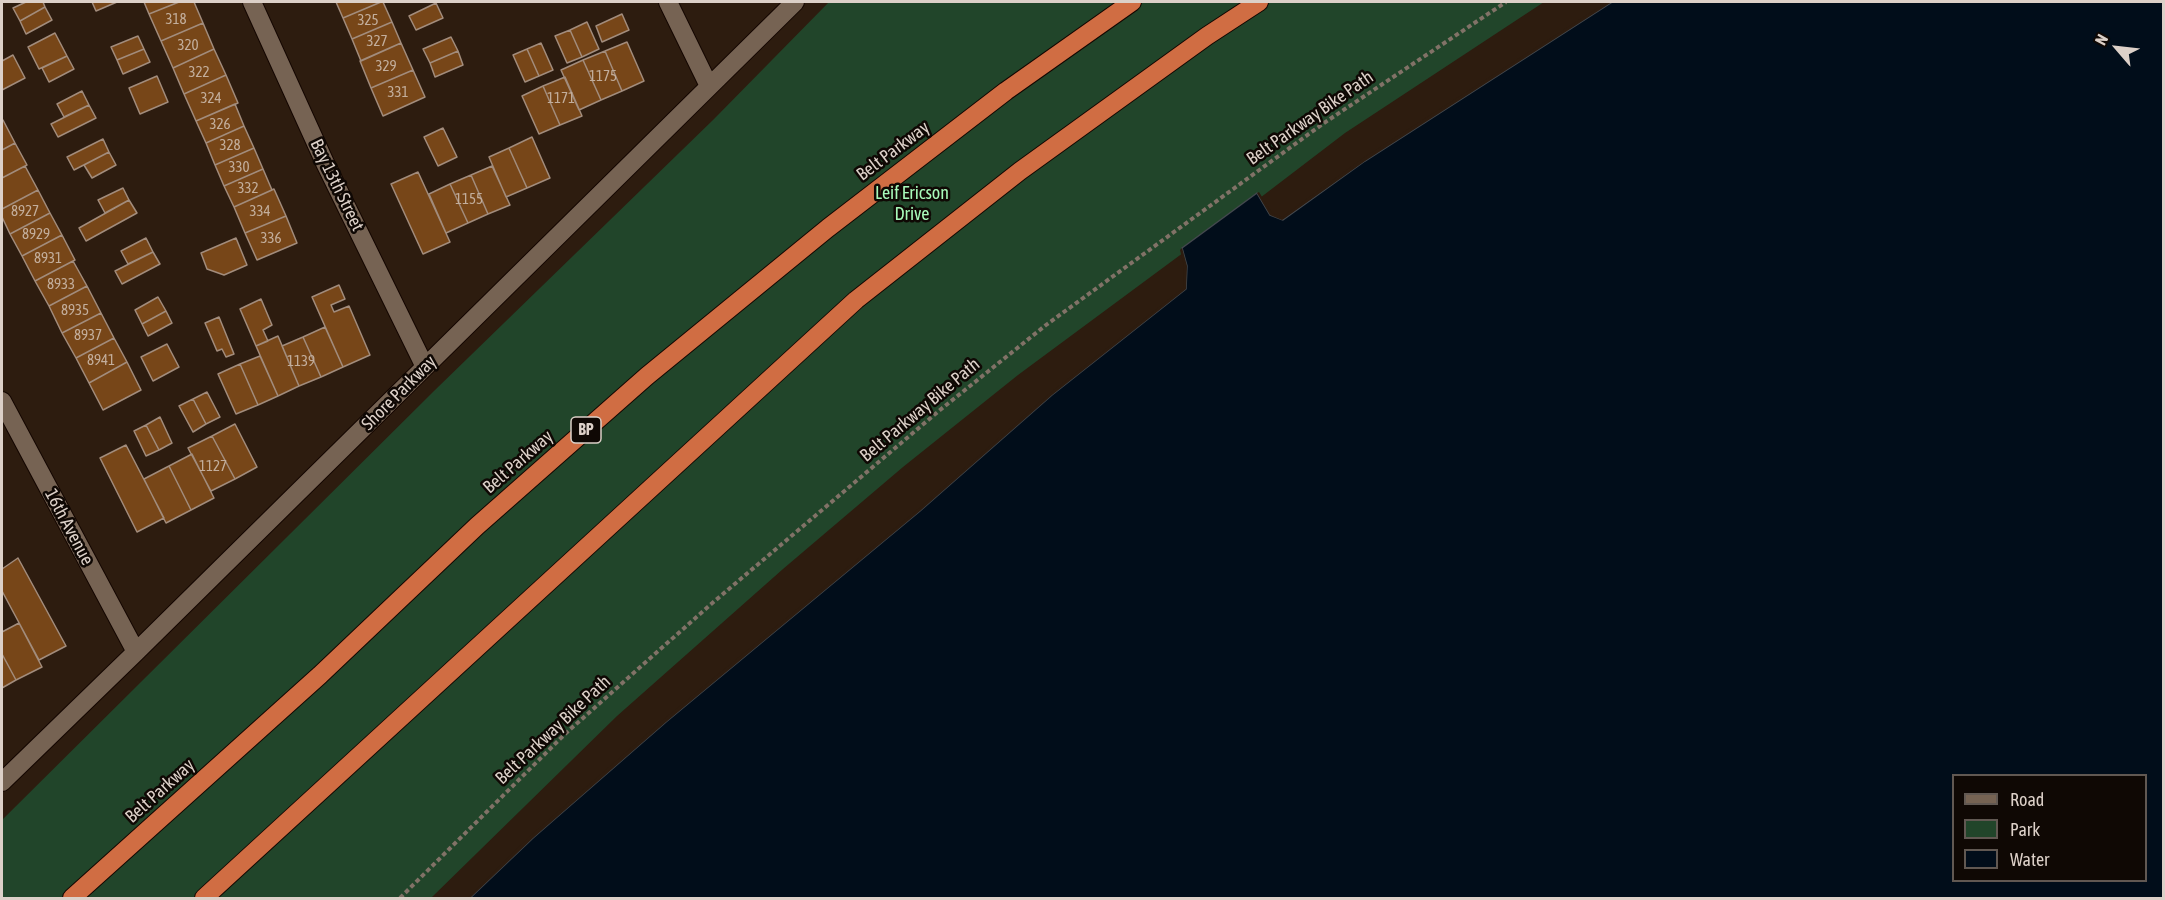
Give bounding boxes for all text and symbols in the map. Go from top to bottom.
house number: 318 [165,10,187,28]
house number: 325 [357,11,379,29]
north arrow [2087,18,2147,78]
text: N [2091,31,2111,48]
house number: 327 [366,32,388,50]
house number: 320 [177,36,199,54]
house number: 329 [375,57,397,75]
house number: 322 [188,63,210,81]
street label: Belt Parkway Bike Path [1243,66,1377,170]
house number: 1175 [589,67,617,85]
house number: 331 [387,83,409,101]
house number: 324 [200,89,222,107]
house number: 1171 [547,89,575,107]
house number: 326 [209,115,231,133]
street label: Belt Parkway [852,117,934,185]
house number: 328 [219,136,241,154]
street label: Bay 13th Street [305,136,369,234]
house number: 330 [228,158,250,176]
house number: 332 [237,179,259,197]
park label: Leif Ericson Drive [875,182,949,224]
house number: 1155 [455,190,483,208]
house number: 8927 [11,202,39,220]
house number: 334 [249,202,271,220]
house number: 8929 [22,225,50,243]
house number: 336 [260,229,282,247]
house number: 8931 [34,249,62,267]
house number: 8933 [47,275,75,293]
house number: 8935 [61,301,89,319]
house number: 8937 [74,326,102,344]
house number: 8941 [87,351,115,369]
street label: Shore Parkway [357,351,441,435]
house number: 1139 [287,352,315,370]
street label: Belt Parkway Bike Path [856,354,984,466]
road number: BP [571,417,601,443]
street label: Belt Parkway [479,426,557,498]
house number: 1127 [199,457,227,475]
street label: 16th Avenue [40,485,98,569]
street label: Belt Parkway Bike Path [491,671,615,789]
street label: Belt Parkway [121,754,199,828]
legend [1952,774,2147,882]
text: Road [2010,789,2044,810]
text: Park [2010,819,2040,840]
text: Water [2010,849,2049,870]

